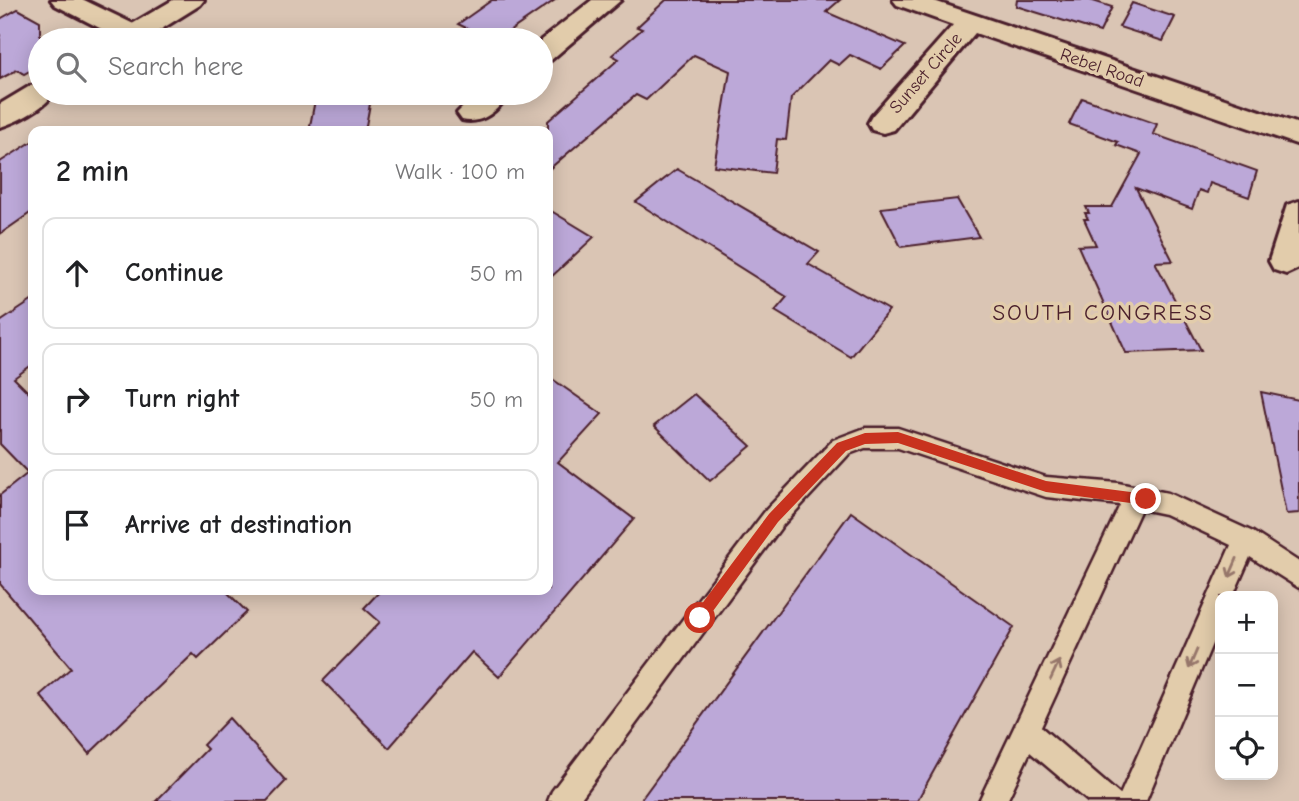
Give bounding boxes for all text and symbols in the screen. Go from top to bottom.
search box [28,28,553,105]
street label: Sunset Circle [885,28,967,118]
street label: Rebel Road [1057,44,1147,92]
icon: search [52,48,90,86]
text: Search here [108,52,243,82]
text: 2 min [56,154,129,189]
text: Walk · 100 m [395,158,525,185]
icon: ahead [58,254,96,292]
text: Continue [125,258,223,288]
text: 50 m [470,260,523,287]
district label: SOUTH CONGRESS [992,299,1214,326]
icon: right [58,380,96,418]
text: Turn right [125,384,239,414]
text: 50 m [470,386,523,413]
route end [1130,483,1161,514]
icon: arrive [58,506,96,544]
text: Arrive at destination [125,510,352,540]
one-way arrow [1226,557,1239,578]
map controls [1215,591,1278,780]
button: + [1215,591,1278,654]
route start [684,602,715,633]
one-way arrow [1186,648,1199,670]
button: − [1215,654,1278,717]
one-way arrow [1049,660,1063,681]
button: locate [1215,717,1278,780]

